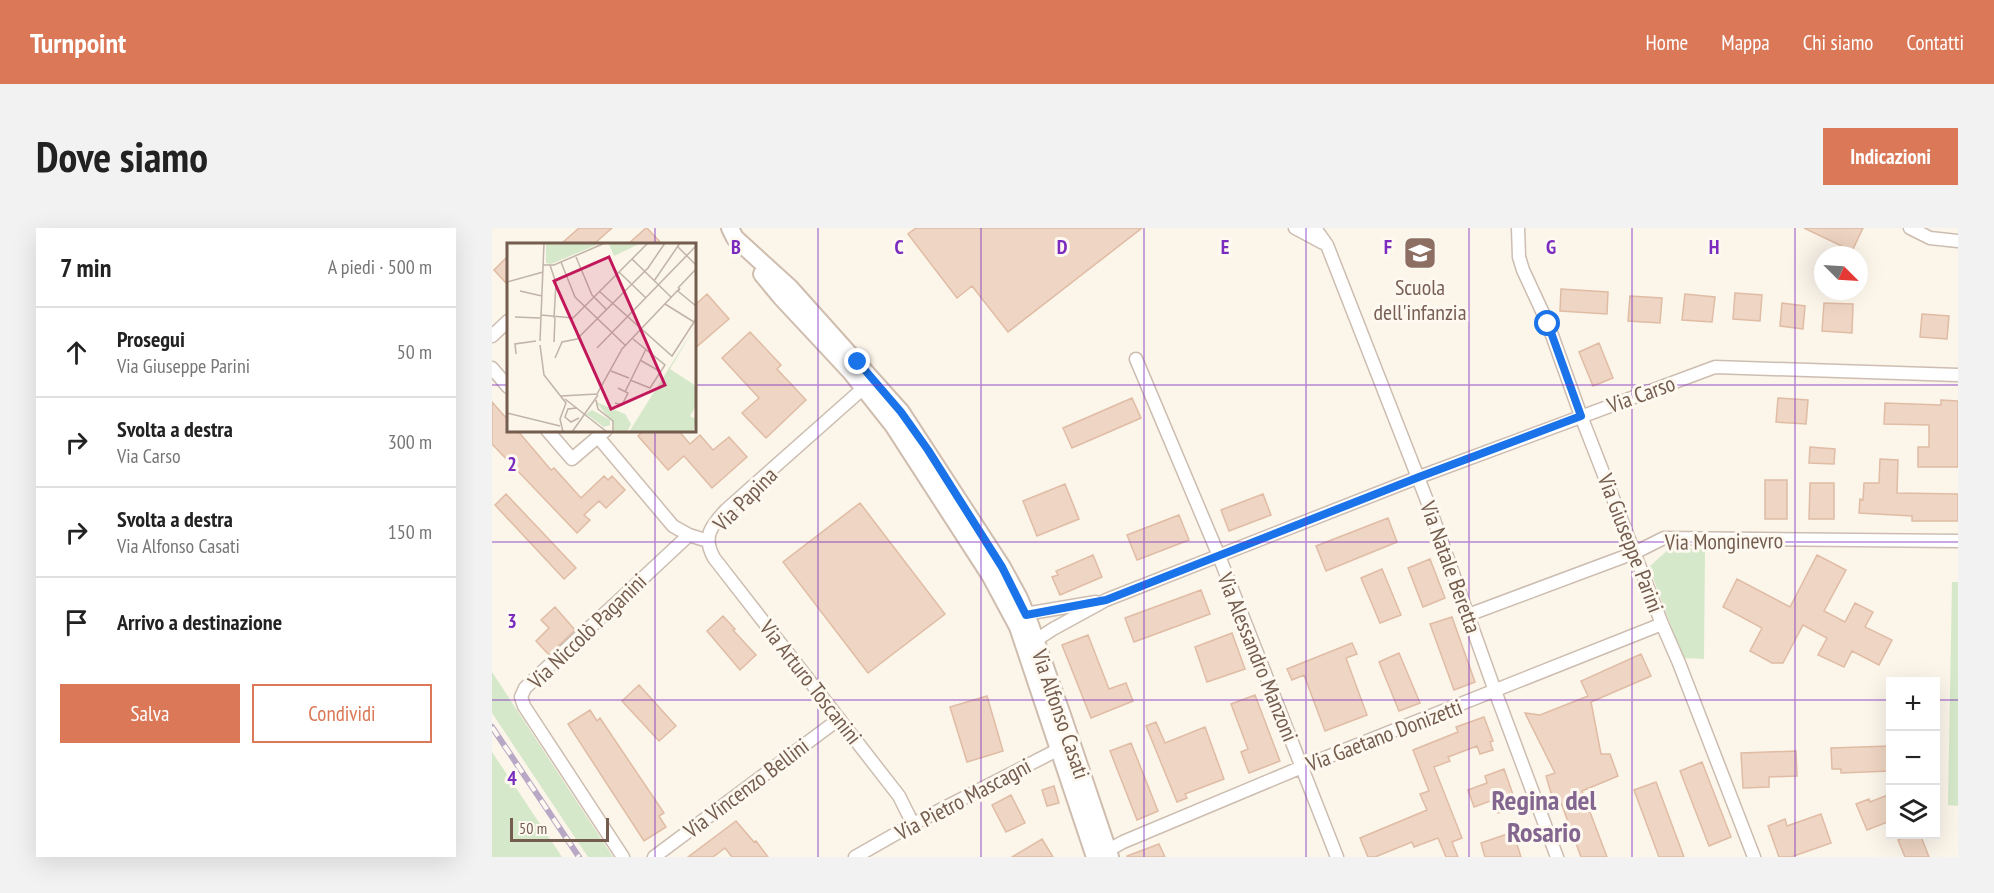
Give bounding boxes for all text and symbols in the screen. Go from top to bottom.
text: Turnpoint [30,24,126,61]
text: Home [1646,29,1688,56]
text: Mappa [1721,29,1770,56]
text: Chi siamo [1803,29,1873,56]
text: Contatti [1906,29,1964,56]
button: Indicazioni [1823,128,1958,185]
text: Dove siamo [36,129,208,184]
text: B [731,234,741,260]
text: C [894,234,904,260]
text: D [1057,234,1068,260]
text: E [1221,234,1229,260]
text: F [1384,234,1392,260]
text: G [1546,234,1556,260]
text: H [1709,234,1719,260]
school or university icon: Scuola dell'infanzia [1402,235,1438,271]
inset map [507,243,696,432]
north arrow [1814,246,1868,300]
text: 7 min [60,251,111,284]
text: A piedi · 500 m [328,254,432,280]
place label: Scuola dell'infanzia [1374,273,1466,326]
route start [1534,310,1560,336]
text: Prosegui [117,325,185,353]
icon: ahead [60,336,93,369]
text: 50 m [397,339,432,365]
route end [844,348,870,374]
text: Via Giuseppe Parini [117,353,250,379]
street label: Via Carso [1602,369,1679,419]
text: Svolta a destra [117,415,233,443]
icon: right [60,426,93,459]
text: 300 m [388,429,432,455]
text: Via Carso [117,443,181,469]
text: 2 [507,451,517,477]
street label: Via Papina [706,461,783,538]
street label: Via Giuseppe Parini [1591,469,1670,616]
street label: Via Natale Beretta [1414,496,1488,637]
text: Svolta a destra [117,505,233,533]
icon: right [60,516,93,549]
text: 150 m [388,519,432,545]
street label: Via Monginevro [1664,526,1783,556]
text: Via Alfonso Casati [117,533,240,559]
street label: Via Niccolò Paganini [521,567,652,695]
street label: Via Alessandro Manzoni [1211,568,1305,745]
icon: arrive [60,606,93,639]
text: Arrivo a destinazione [117,608,282,636]
text: 3 [507,608,517,634]
street label: Via Arturo Toscanini [753,613,868,750]
street label: Via Alfonso Casati [1025,645,1096,783]
map controls [1886,677,1940,839]
button: + [1886,677,1940,731]
button: Salva [60,684,240,743]
button: Condividi [252,684,432,743]
street label: Via Gaetano Donizetti [1301,692,1466,778]
button: − [1886,731,1940,785]
street label: Via Vincenzo Bellini [677,732,814,845]
street label: Via Pietro Mascagni [890,752,1035,847]
text: 4 [507,765,517,791]
district label: Regina del Rosario [1492,781,1597,850]
button: layers [1886,785,1940,839]
scale bar [510,815,609,842]
text: 50 m [519,818,547,838]

